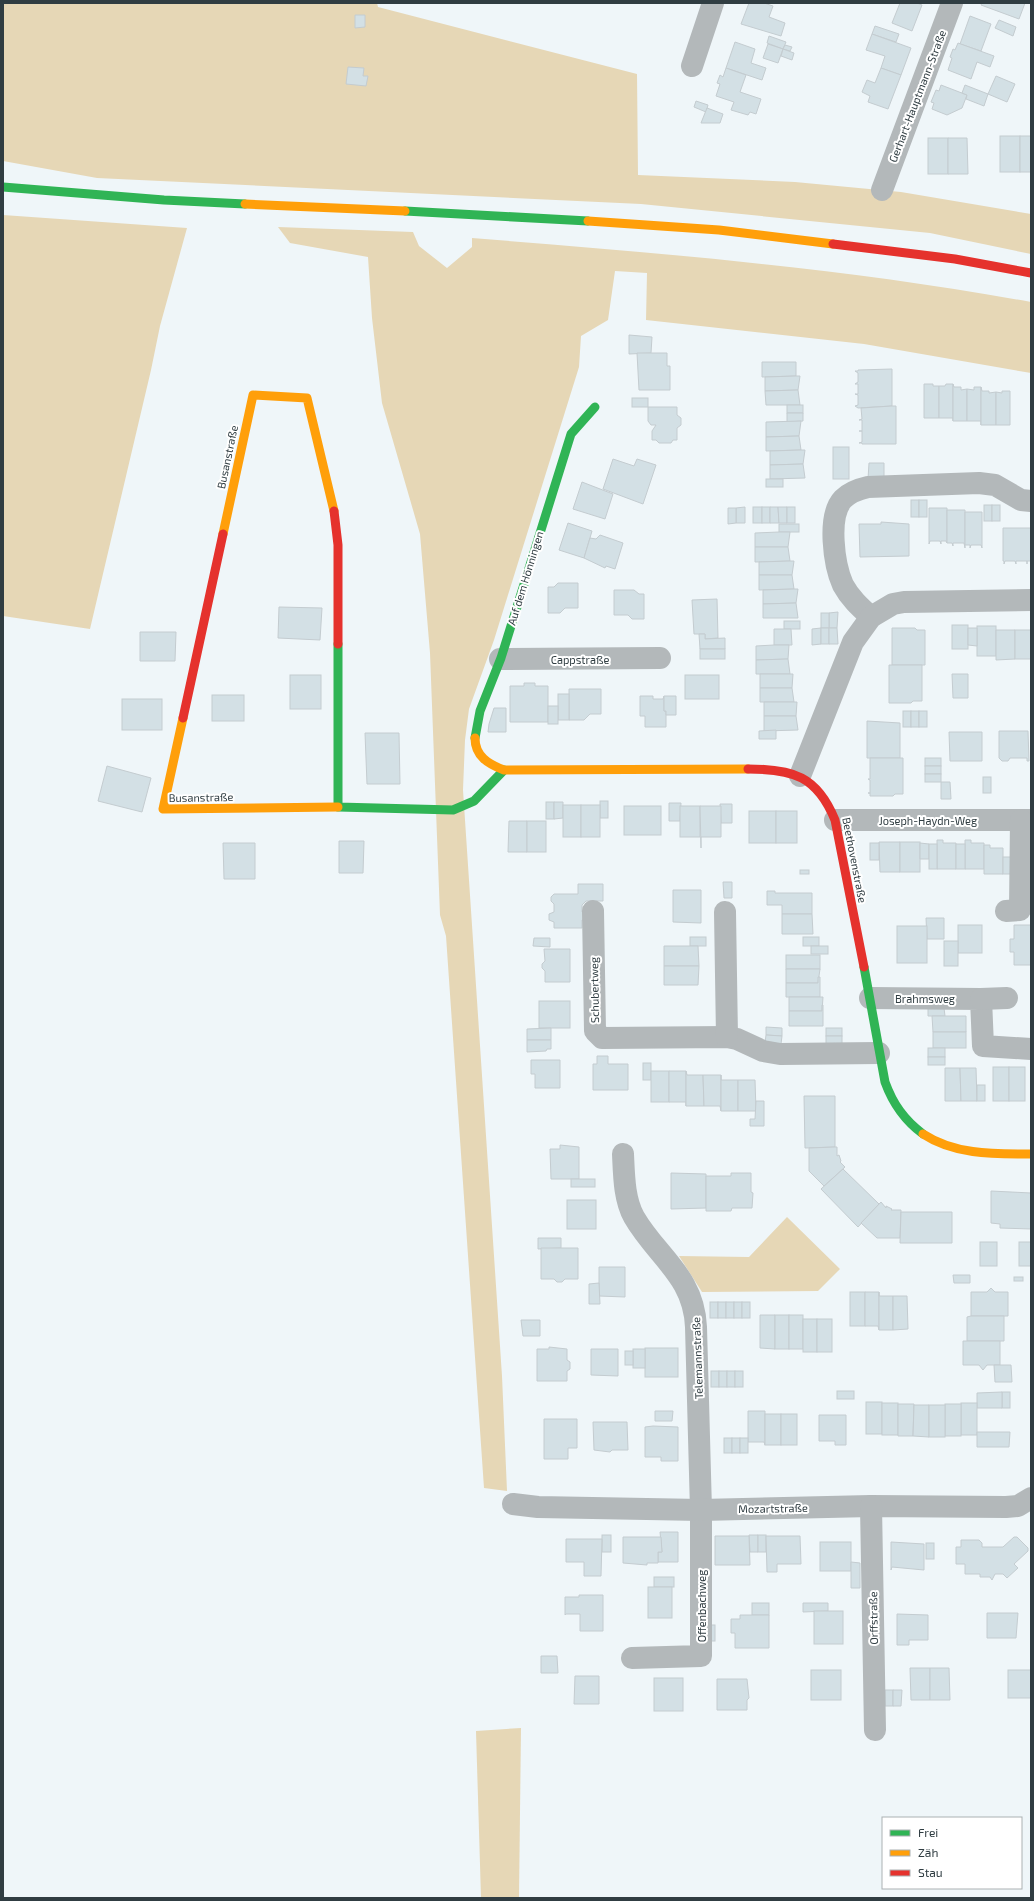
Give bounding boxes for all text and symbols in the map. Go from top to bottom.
street label: Gerhart-Hauptmann-Straße [886,28,948,164]
street label: Busanstraße [214,424,240,490]
street label: Auf dem Hönningen [504,529,546,627]
street label: Cappstraße [551,653,609,666]
street label: Busanstraße [169,790,234,804]
street label: Joseph-Haydn-Weg [879,814,977,827]
street label: Beethovenstraße [840,816,870,904]
street label: Schubertweg [587,957,601,1023]
street label: Brahmsweg [895,992,955,1005]
street label: Telemannstraße [689,1317,705,1399]
street label: Mozartstraße [738,1501,808,1515]
street label: Offenbachweg [695,1570,708,1642]
street label: Orffstraße [866,1591,880,1645]
legend [882,1817,1022,1889]
text: Frei [918,1825,938,1839]
text: Zäh [918,1845,938,1859]
text: Stau [918,1865,943,1879]

